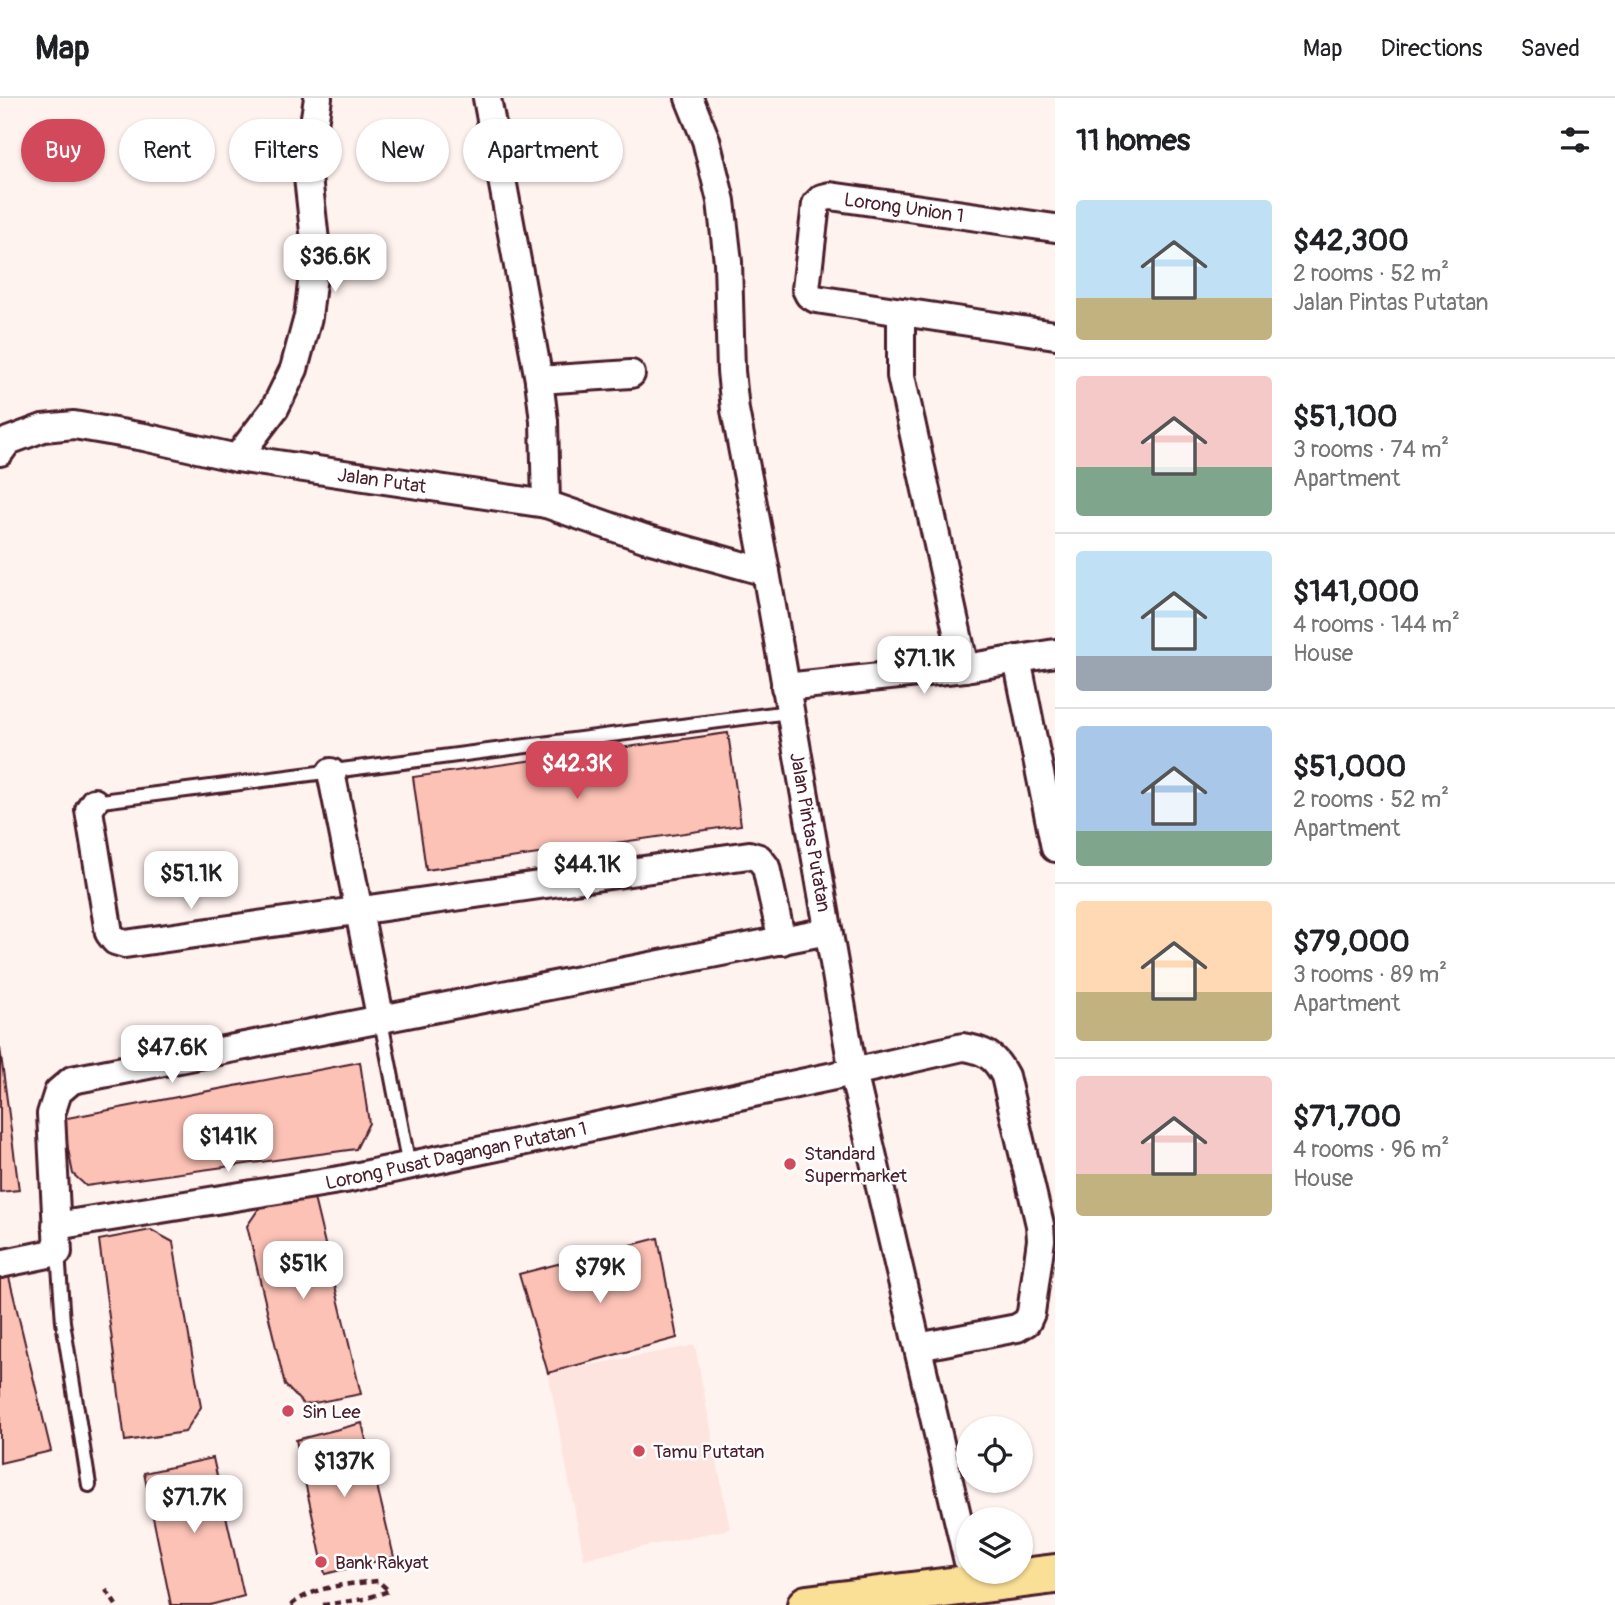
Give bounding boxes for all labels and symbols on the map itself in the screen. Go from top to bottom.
street label: Lorong Union 1 [842,188,965,228]
pin: $36.6K [278,234,392,294]
street label: Jalan Putat [336,463,428,499]
pin: $71.1K [867,636,981,696]
pin: $42.3K [520,742,634,801]
street label: Jalan Pintas Putatan [784,751,836,914]
pin: $44.1K [530,842,644,902]
pin: $51.1K [134,852,248,911]
pin: $47.6K [115,1026,229,1085]
pin: $141K [179,1114,277,1174]
street label: Lorong Pusat Dagangan Putatan 1 [323,1117,589,1195]
place label: Standard Supermarket [804,1142,908,1188]
marker: Standard Supermarket [782,1156,798,1172]
pin: $51K [262,1242,344,1301]
pin: $79K [559,1246,641,1305]
place label: Sin Lee [302,1400,361,1424]
marker: Sin Lee [280,1403,296,1419]
pin: $137K [295,1440,393,1499]
place label: Tamu Putatan [653,1440,764,1464]
marker: Tamu Putatan [631,1443,647,1459]
pin: $71.7K [137,1476,251,1535]
place label: Bank Rakyat [335,1551,429,1575]
marker: Bank Rakyat [313,1554,329,1570]

